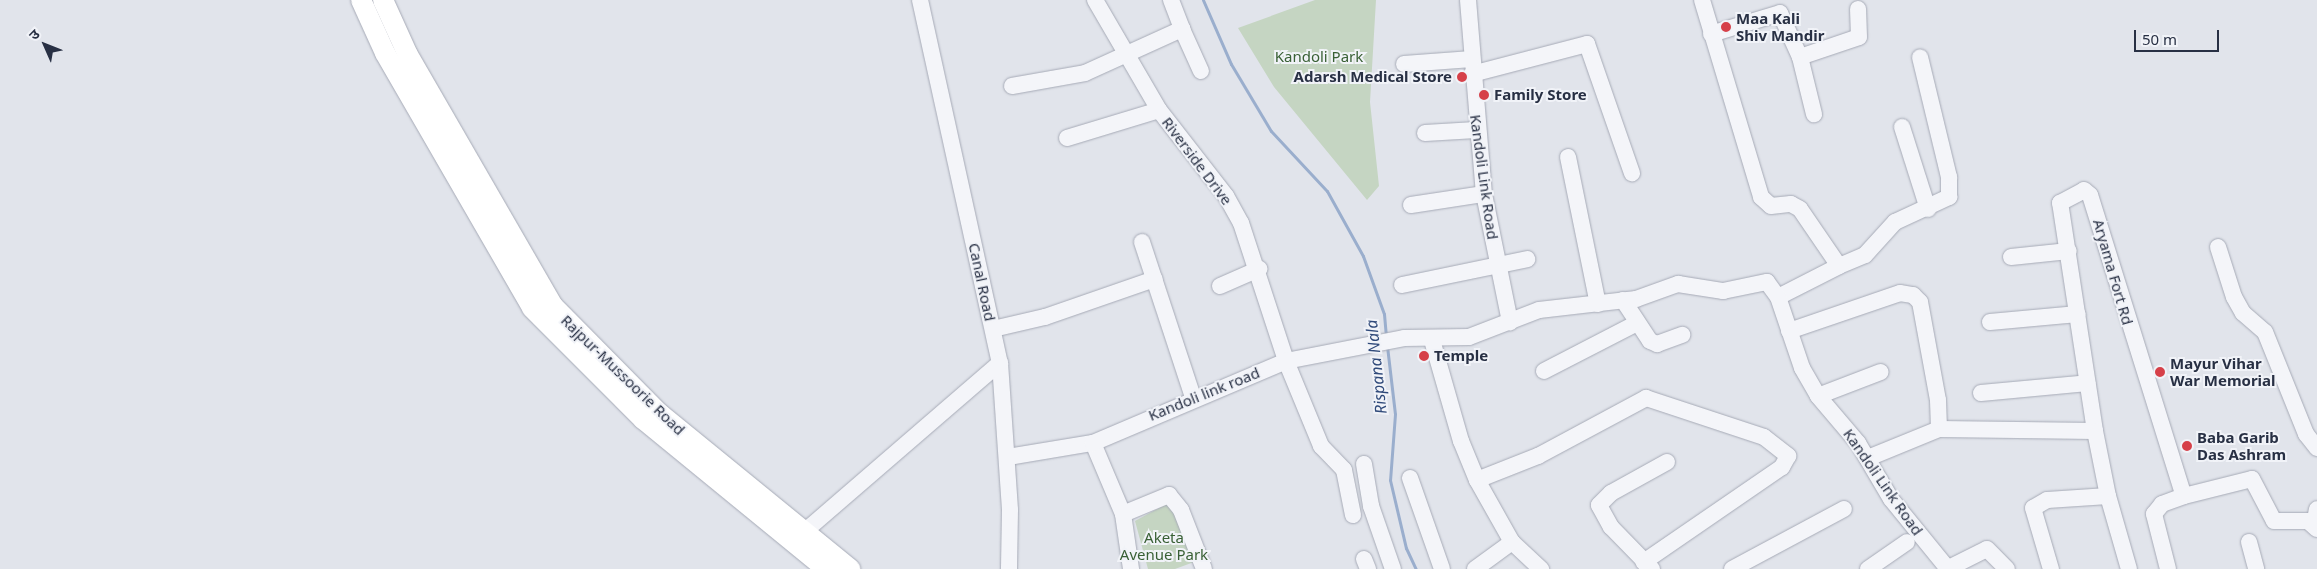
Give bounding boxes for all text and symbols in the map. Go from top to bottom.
place label: Maa Kali Shiv Mandir [1736,9,1825,44]
north arrow [20,20,70,70]
scale bar [2137,20,2222,52]
marker: Maa Kali Shiv Mandir [1720,21,1732,33]
text: उ [24,25,44,44]
text: 50 m [2142,29,2177,49]
park label: Kandoli Park [1275,48,1363,66]
place label: Adarsh Medical Store [1294,68,1452,86]
marker: Adarsh Medical Store [1456,71,1468,83]
place label: Family Store [1494,86,1587,104]
marker: Family Store [1478,89,1490,101]
street label: Kandoli Link Road [1466,113,1502,241]
street label: Riverside Drive [1158,114,1236,208]
street label: Aryama Fort Rd [2089,217,2137,327]
street label: Canal Road [965,241,999,323]
street label: Rajpur-Mussoorie Road [557,311,689,439]
water label: Rispana Nala [1362,319,1390,415]
place label: Temple [1434,347,1488,365]
marker: Temple [1418,350,1430,362]
place label: Mayur Vihar War Memorial [2170,354,2276,389]
street label: Kandoli link road [1146,363,1262,425]
marker: Mayur Vihar War Memorial [2154,366,2166,378]
street label: Kandoli Link Road [1840,425,1926,539]
place label: Baba Garib Das Ashram [2197,428,2286,463]
marker: Baba Garib Das Ashram [2181,440,2193,452]
park label: Aketa Avenue Park [1120,528,1208,563]

